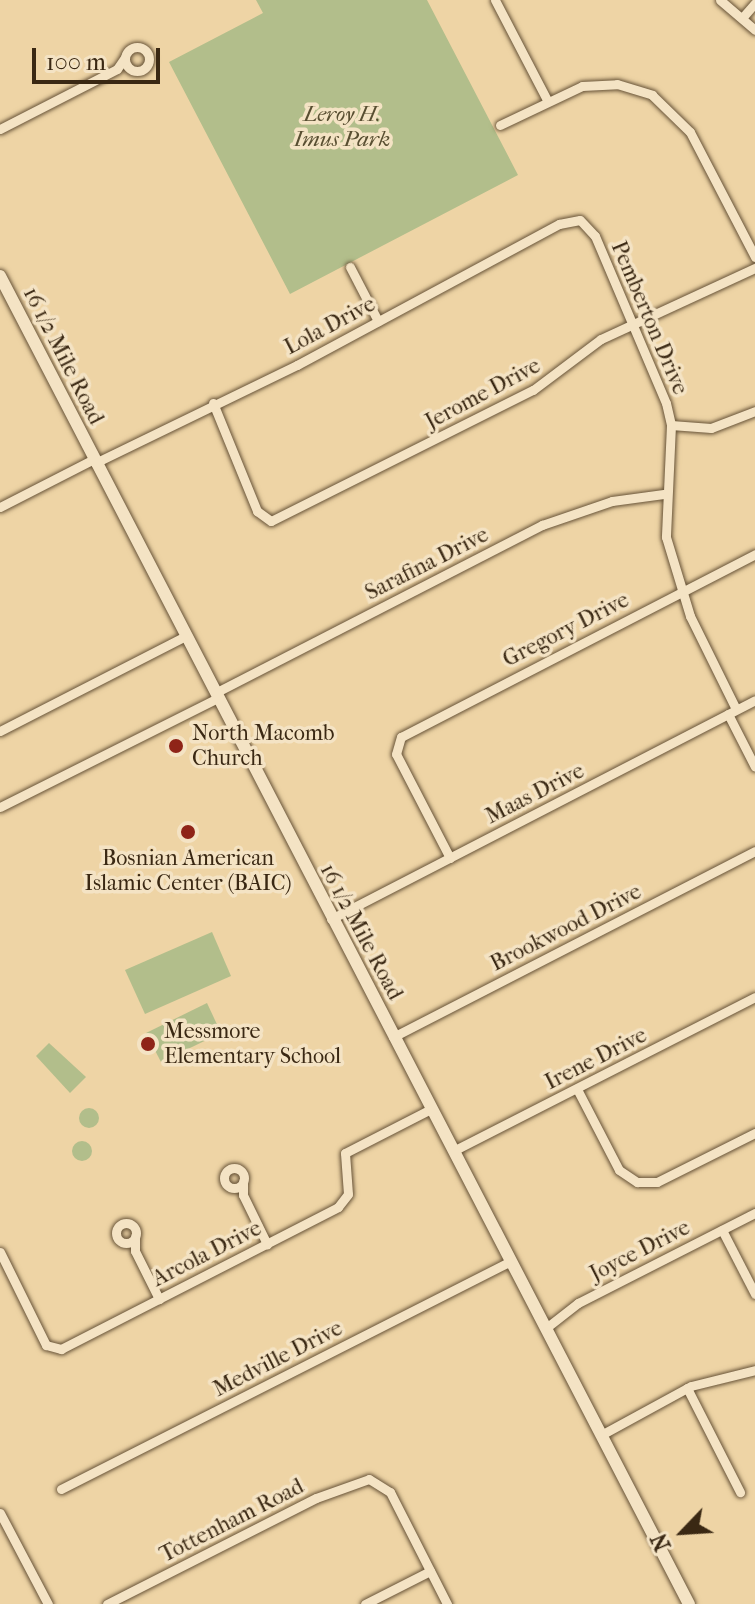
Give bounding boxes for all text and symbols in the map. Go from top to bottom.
scale bar [36,32,164,82]
text: 100 m [46,48,106,76]
park label: Leroy H. Imus Park [294,101,390,152]
street label: Pemberton Drive [605,237,693,399]
street label: 16 1/2 Mile Road [17,283,109,429]
street label: Lola Drive [280,291,380,361]
street label: Jerome Drive [421,353,545,435]
street label: Sarafina Drive [361,522,493,606]
street label: Gregory Drive [499,587,633,673]
place label: North Macomb Church [192,720,334,772]
marker: North Macomb Church [167,737,185,755]
street label: Maas Drive [481,758,589,830]
marker: Bosnian American Islamic Center (BAIC) [179,823,197,841]
place label: Bosnian American Islamic Center (BAIC) [84,845,292,896]
street label: 16 1/2 Mile Road [314,859,408,1005]
street label: Brookwood Drive [486,879,646,977]
place label: Messmore Elementary School [164,1018,341,1070]
street label: Irene Drive [541,1022,651,1096]
marker: Messmore Elementary School [139,1035,157,1053]
street label: Arcola Drive [148,1215,266,1293]
street label: Joyce Drive [586,1215,694,1287]
street label: Medville Drive [209,1315,347,1403]
street label: Tottenham Road [156,1473,308,1569]
north arrow [643,1492,723,1572]
text: N [646,1529,677,1555]

